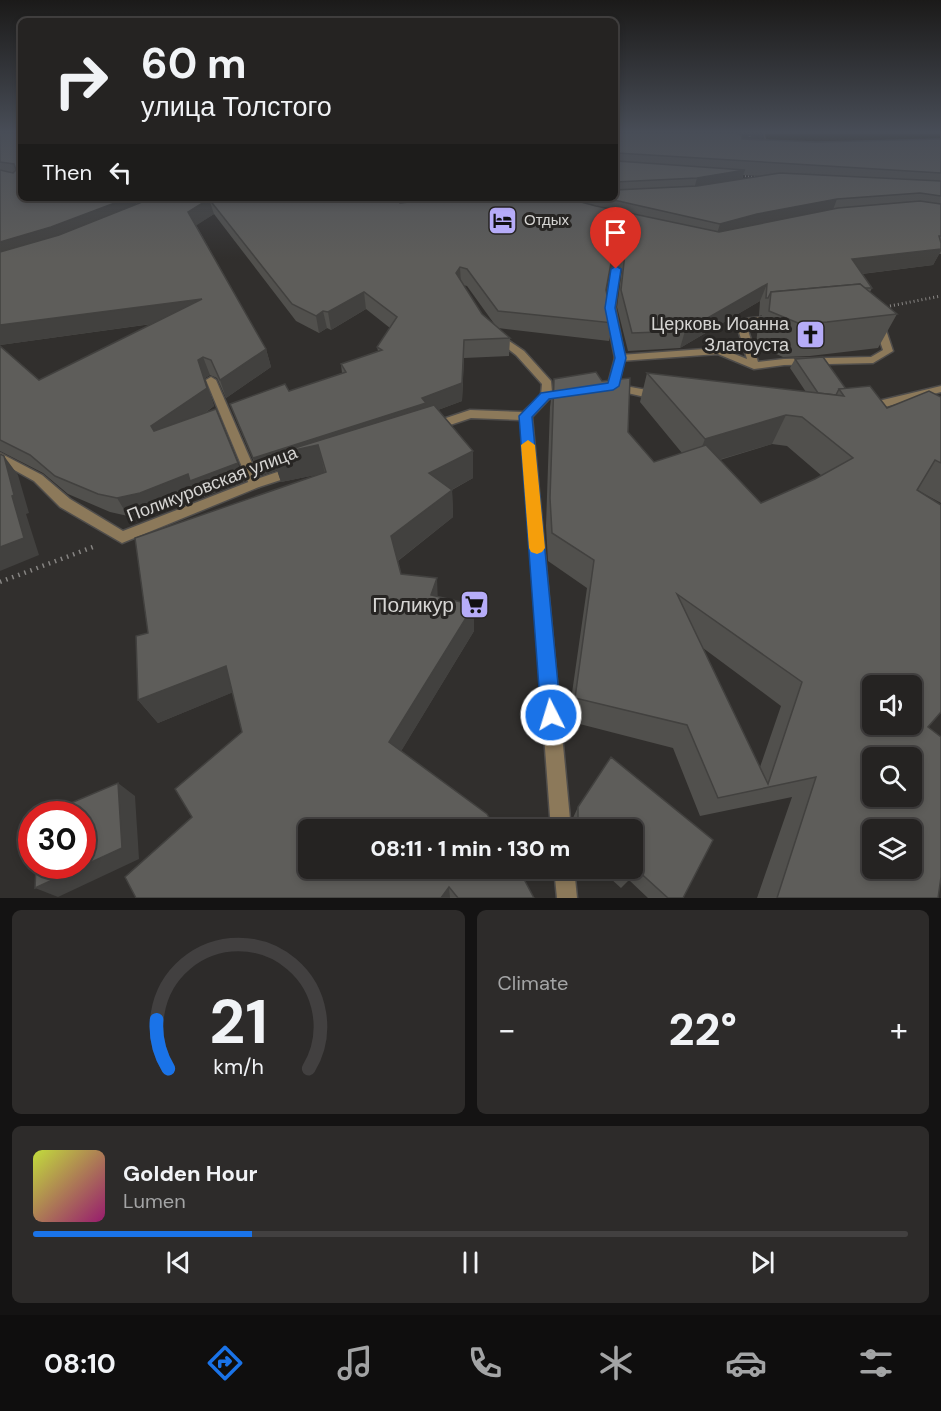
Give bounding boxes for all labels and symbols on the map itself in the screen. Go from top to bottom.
hotel icon: Отдых [487,204,519,236]
pin [590,207,641,269]
place label: Отдых [524,210,570,230]
place label: Церковь Иоанна Златоуста [651,312,790,357]
church icon: Церковь Иоанна Златоуста [794,318,826,350]
street label: Поликуровская улица [123,440,302,528]
supermarket icon: Поликур [459,589,491,621]
place label: Поликур [372,591,454,619]
position arrow [519,683,583,747]
speed limit sign: 30 [18,801,96,879]

